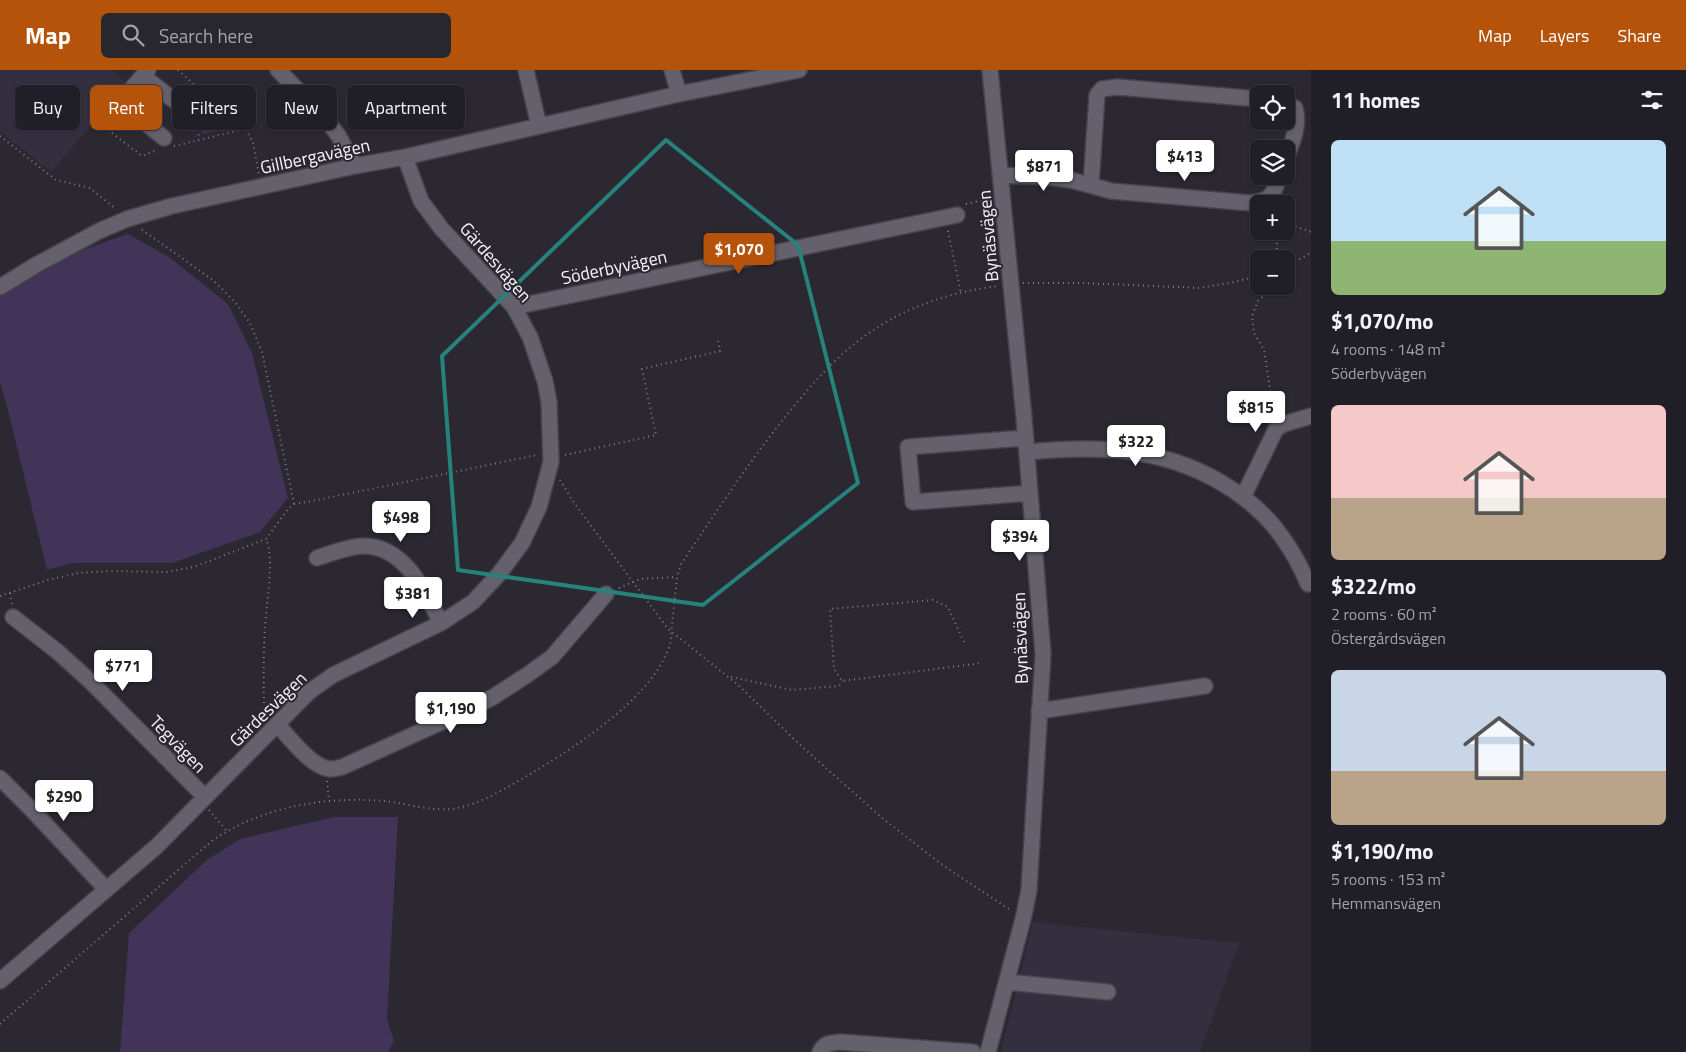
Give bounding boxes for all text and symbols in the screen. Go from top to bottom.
search box [101,13,451,58]
text: Map [25,17,71,53]
icon: search [119,21,147,49]
text: Search here [159,21,253,50]
text: Map [1478,22,1512,49]
text: Layers [1540,22,1589,49]
text: Share [1617,22,1661,49]
text: 11 homes [1331,84,1420,116]
chip: Buy [15,85,80,130]
chip: Rent [90,85,162,130]
chip: Filters [172,85,256,130]
chip: New [266,85,337,130]
chip: Apartment [347,85,465,130]
map controls [1250,85,1295,295]
button: locate [1250,85,1295,130]
icon: filters [1638,86,1666,114]
street label: Gillbergavägen [258,131,372,181]
pin: $413 [1155,140,1215,182]
button: layers [1250,140,1295,185]
text: $413 [1167,144,1203,168]
pin: $871 [1014,150,1074,192]
text: $871 [1026,154,1062,178]
icon: home [1454,173,1544,263]
street label: Bynäsvägen [971,189,1005,283]
button: + [1250,195,1295,240]
street label: Gärdesvägen [454,216,538,308]
pin: $1,070 [698,232,780,275]
text: $1,070 [714,237,764,261]
street label: Söderbyvägen [559,243,669,291]
button: − [1250,250,1295,295]
text: $1,070/mo [1331,305,1433,337]
text: 4 rooms · 148 m² [1331,337,1445,361]
text: Söderbyvägen [1331,361,1427,385]
pin: $815 [1226,390,1286,433]
text: $815 [1238,395,1274,419]
pin: $322 [1106,424,1166,467]
text: $322 [1118,429,1154,453]
icon: home [1454,438,1544,528]
pin: $498 [371,500,431,543]
text: $498 [383,505,419,529]
pin: $394 [990,520,1050,562]
text: $394 [1002,524,1038,548]
text: $322/mo [1331,570,1416,602]
pin: $381 [383,576,443,619]
text: $381 [395,581,431,605]
street label: Bynäsvägen [1005,591,1035,685]
text: 2 rooms · 60 m² [1331,602,1436,626]
text: Östergårdsvägen [1331,626,1446,650]
pin: $771 [93,650,153,692]
text: $771 [105,654,141,678]
street label: Gärdesvägen [223,665,313,753]
pin: $1,190 [410,692,492,734]
text: $1,190 [426,696,476,720]
icon: home [1454,703,1544,793]
street label: Tegvägen [143,709,213,779]
pin: $290 [34,780,94,822]
text: $290 [46,784,82,808]
text: $1,190/mo [1331,835,1433,867]
text: 5 rooms · 153 m² [1331,867,1445,891]
text: Hemmansvägen [1331,891,1441,915]

